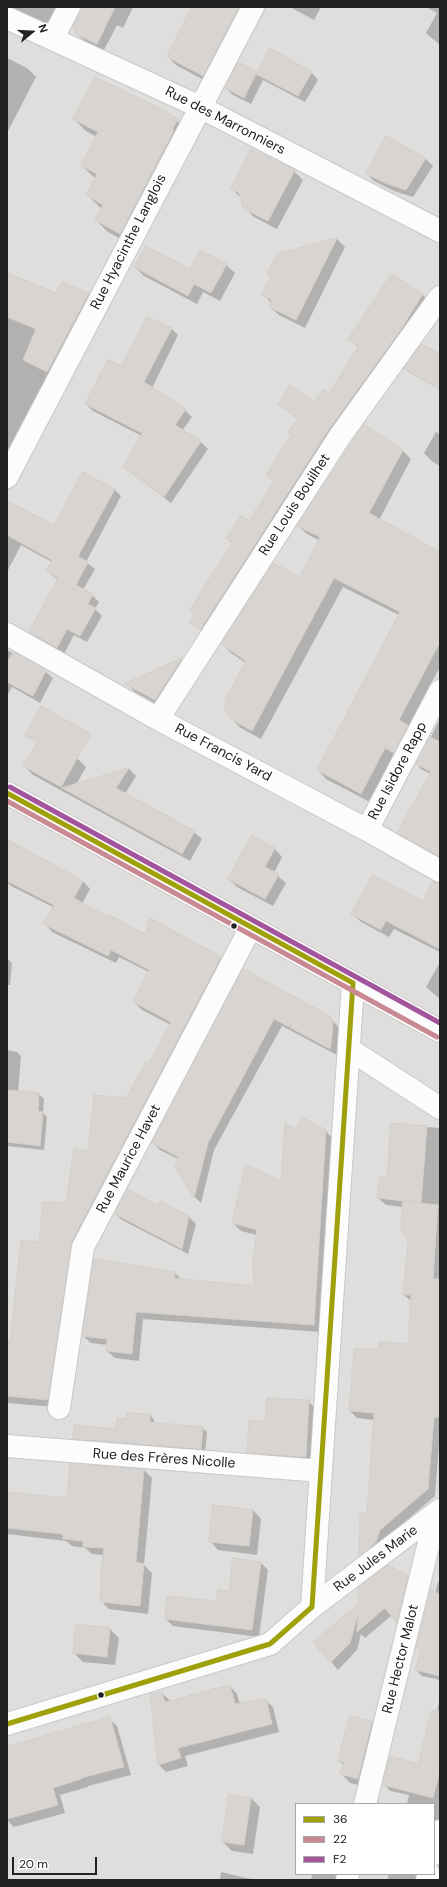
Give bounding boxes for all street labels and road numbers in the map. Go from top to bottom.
street label: Rue des Marronniers [162,83,288,159]
street label: Rue Hyacinthe Langlois [88,171,170,313]
street label: Rue Louis Bouilhet [256,451,334,559]
street label: Rue Isidore Rapp [365,719,431,823]
street label: Rue Francis Yard [172,720,274,786]
street label: Rue Maurice Havet [93,1102,165,1216]
street label: Rue des Frères Nicolle [92,1446,236,1472]
street label: Rue Jules Marie [331,1522,421,1596]
street label: Rue Hector Malot [379,1603,423,1715]

